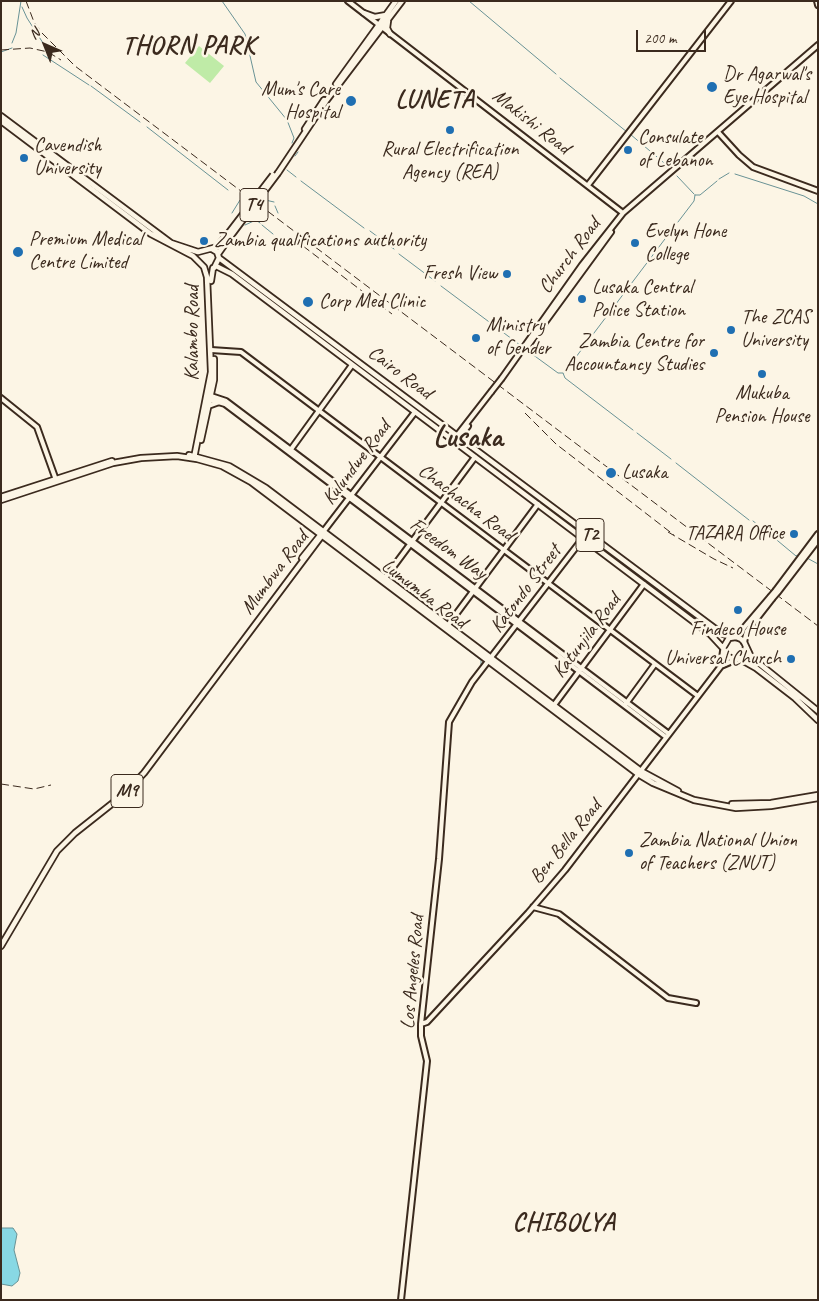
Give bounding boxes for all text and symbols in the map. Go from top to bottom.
north arrow [20,20,70,70]
scale bar [639,20,709,52]
text: N [25,25,43,43]
text: 200 m [644,29,676,48]
district label: THORN PARK [122,31,256,61]
place label: Dr Agarwal's Eye Hospital [723,63,811,110]
place label: Mum's Care Hospital [261,78,340,125]
marker: Dr Agarwal's Eye Hospital [705,80,719,94]
street label: Makishi Road [487,84,575,160]
district label: LUNETA [394,85,476,115]
marker: Mum's Care Hospital [344,94,358,108]
marker: Rural Electrification Agency (REA) [444,124,456,136]
place label: Consulate of Lebanon [638,126,713,173]
place label: Cavendish University [34,134,101,181]
place label: Rural Electrification Agency (REA) [382,138,518,185]
marker: Consulate of Lebanon [622,144,634,156]
marker: Cavendish University [18,152,30,164]
road number: T4 [240,188,268,222]
street label: Church Road [534,213,606,299]
place label: Evelyn Hone College [645,220,726,267]
place label: Premium Medical Centre Limited [29,228,142,275]
place label: Zambia qualifications authority [214,229,426,253]
marker: Zambia qualifications authority [198,235,210,247]
marker: Evelyn Hone College [629,237,641,249]
marker: Premium Medical Centre Limited [11,245,25,259]
place label: Fresh View [423,262,497,286]
marker: Fresh View [501,268,513,280]
place label: Lusaka Central Police Station [592,276,692,323]
street label: Kalambo Road [181,285,205,381]
place label: Corp Med Clinic [319,290,426,314]
marker: Lusaka Central Police Station [576,293,588,305]
marker: Corp Med Clinic [301,295,315,309]
place label: The ZCAS University [741,306,810,353]
place label: Ministry of Gender [486,314,551,361]
marker: The ZCAS University [725,324,737,336]
place label: Zambia Centre for Accountancy Studies [564,330,704,377]
marker: Ministry of Gender [470,332,482,344]
street label: Cairo Road [363,341,437,405]
marker: Zambia Centre for Accountancy Studies [708,347,720,359]
marker: Mukuba Pension House [756,368,768,380]
place label: Mukuba Pension House [715,382,809,429]
street label: Kulundwe Road [318,416,396,510]
district label: Lusaka [433,420,503,456]
street label: Chachacha Road [413,459,519,547]
place label: Lusaka [622,461,667,485]
marker: Lusaka [604,466,618,480]
street label: Freedom Way [405,513,491,585]
road number: T2 [576,518,604,552]
place label: TAZARA Office [686,522,784,546]
street label: Mumbwa Road [236,527,314,619]
marker: TAZARA Office [788,528,800,540]
street label: Katondo Street [485,540,567,638]
street label: Lumumba Road [376,554,472,634]
street label: Katunjila Road [548,589,626,683]
marker: Findeco House [732,604,744,616]
place label: Findeco House [691,618,785,642]
place label: Universal Church [665,647,781,671]
marker: Universal Church [785,653,797,665]
road number: M9 [111,774,143,808]
street label: Ben Bella Road [525,795,607,889]
place label: Zambia National Union of Teachers (ZNUT) [639,829,797,876]
marker: Zambia National Union of Teachers (ZNUT) [623,847,635,859]
street label: Los Angeles Road [396,914,430,1030]
district label: CHIBOLYA [512,1208,616,1238]

